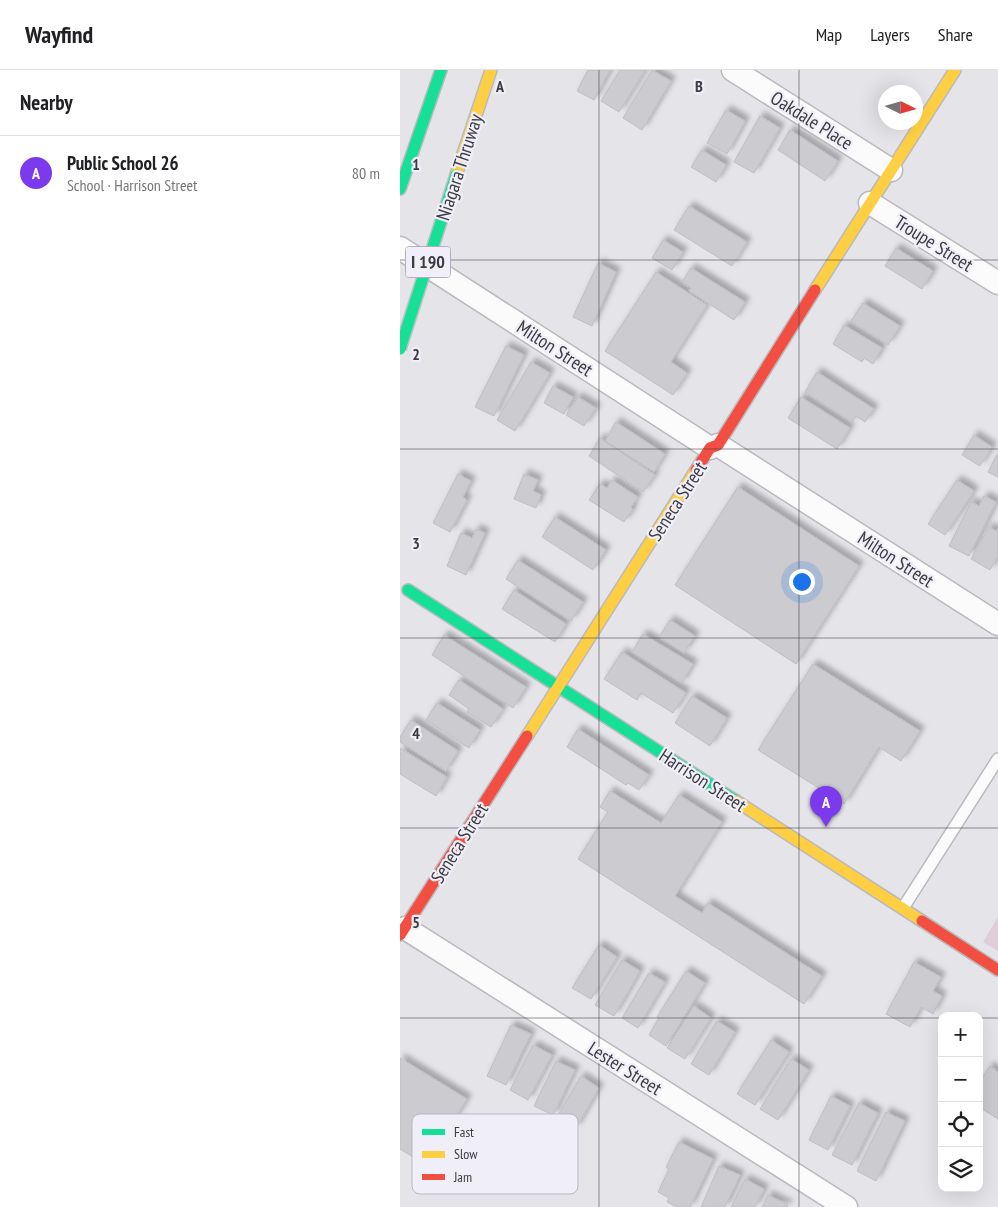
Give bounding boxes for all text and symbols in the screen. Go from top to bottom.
text: Wayfind [25,19,93,50]
text: Map [816,23,842,46]
text: Layers [870,23,910,46]
text: Share [938,23,973,46]
text: A [495,76,505,96]
text: B [695,76,703,96]
street label: Oakdale Place [766,85,858,155]
north arrow [878,85,923,130]
text: Nearby [20,89,73,116]
street label: Niagara Thruway [431,110,488,223]
text: Public School 26 [67,151,179,175]
text: 1 [412,154,420,174]
text: A [32,163,40,183]
text: 80 m [352,163,380,183]
text: School · Harrison Street [67,175,197,195]
street label: Troupe Street [890,210,978,277]
road number: I 190 [405,246,450,278]
street label: Milton Street [513,315,598,382]
text: 2 [412,344,420,364]
street label: Seneca Street [642,456,712,545]
street label: Milton Street [854,526,939,593]
text: 3 [412,533,420,553]
your location [789,569,815,595]
text: 4 [412,723,420,743]
street label: Harrison Street [655,743,752,817]
pin: A [810,786,842,827]
street label: Seneca Street [425,798,493,887]
text: 5 [412,912,420,932]
map controls [938,1012,983,1192]
button: + [938,1012,983,1057]
street label: Lester Street [584,1036,667,1101]
button: − [938,1057,983,1102]
button: locate [938,1102,983,1147]
legend [412,1114,578,1194]
text: Fast [454,1123,474,1141]
text: Slow [454,1145,478,1163]
button: layers [938,1147,983,1192]
text: Jam [453,1168,472,1186]

